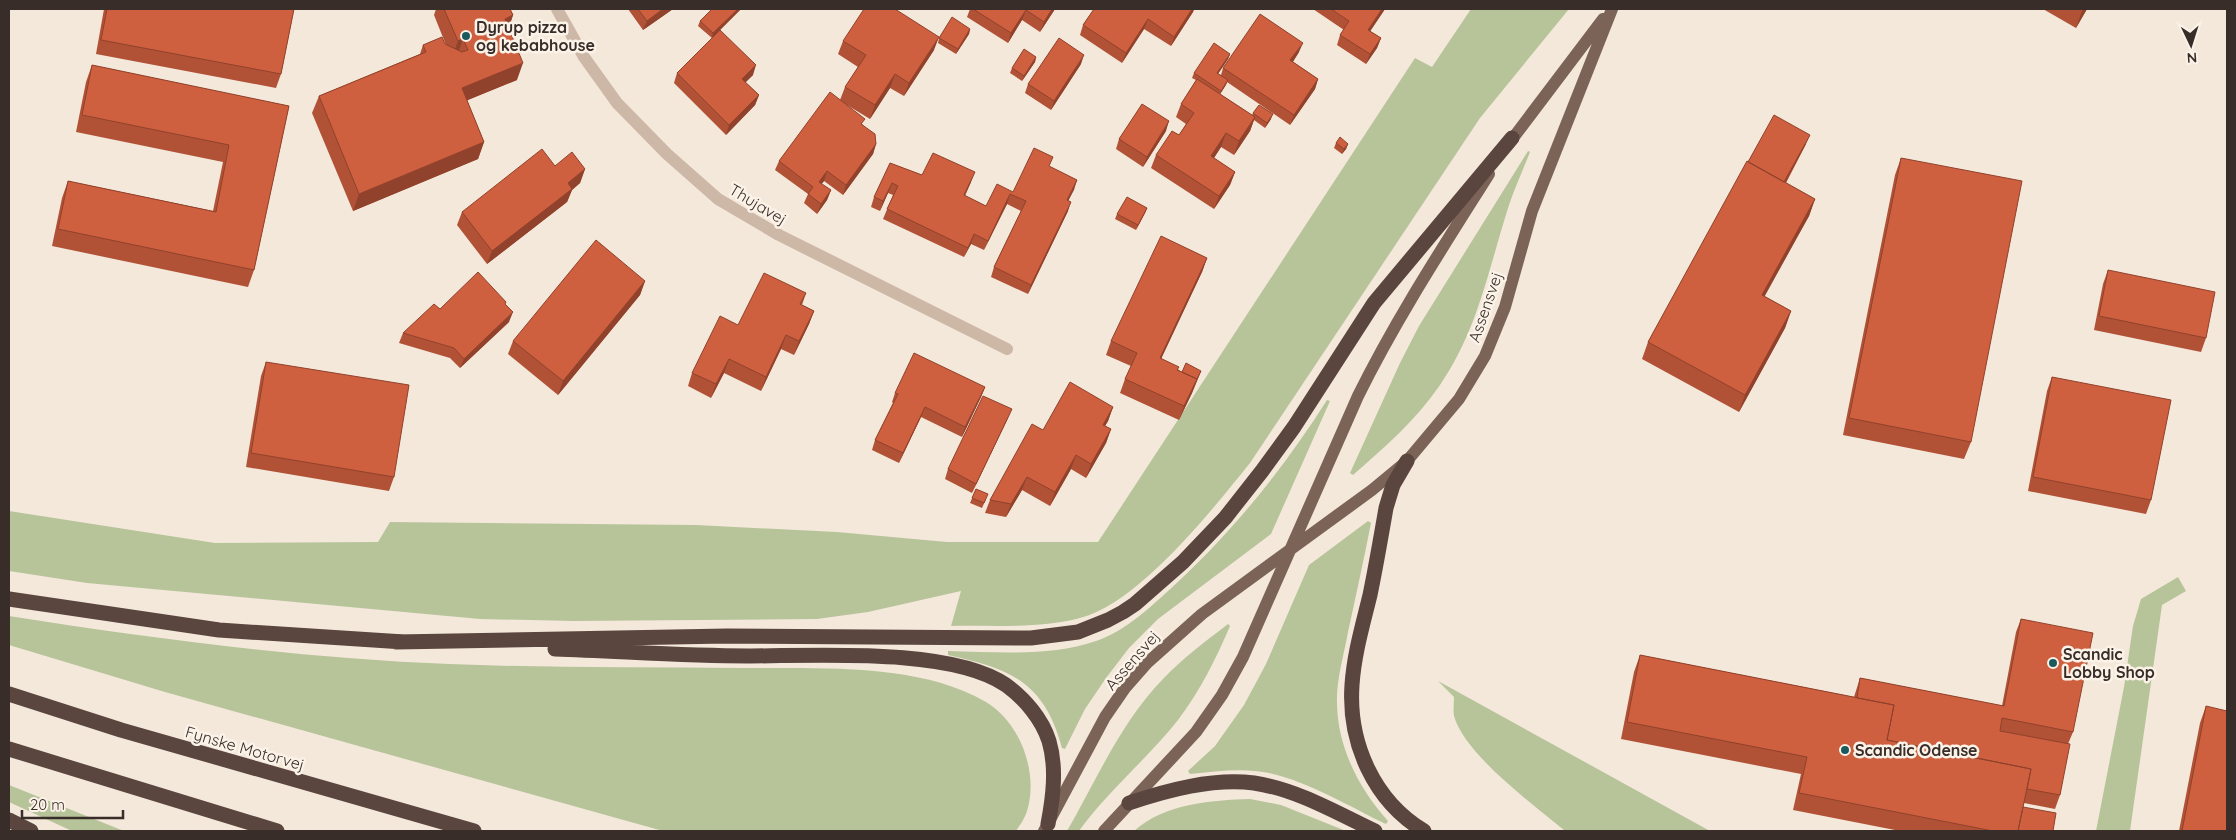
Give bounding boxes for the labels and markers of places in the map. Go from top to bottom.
place label: Dyrup pizza og kebabhouse [476,17,595,55]
marker: Dyrup pizza og kebabhouse [460,30,472,42]
place label: Scandic Lobby Shop [2063,644,2155,682]
marker: Scandic Lobby Shop [2047,657,2059,669]
place label: Scandic Odense [1855,740,1978,760]
marker: Scandic Odense [1839,744,1851,756]

